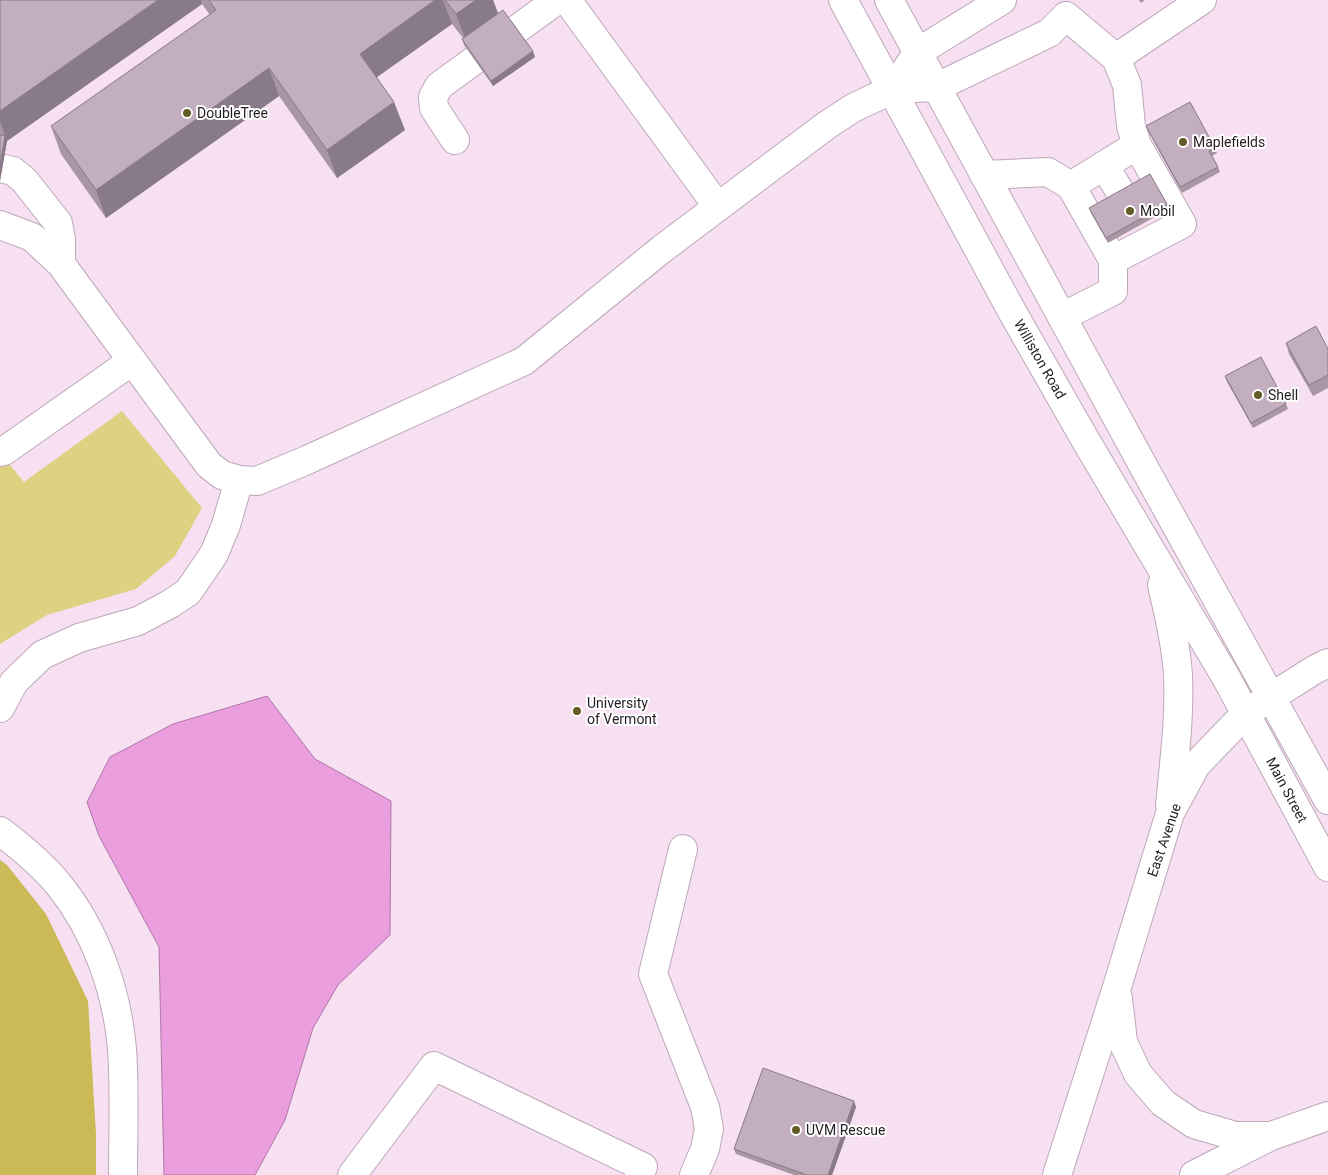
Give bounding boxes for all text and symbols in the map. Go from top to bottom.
place label: DoubleTree [197,105,268,121]
marker: DoubleTree [181,107,193,119]
place label: Maplefields [1193,134,1265,150]
marker: Maplefields [1177,136,1189,148]
place label: Mobil [1140,203,1175,219]
marker: Mobil [1124,205,1136,217]
street label: Williston Road [1011,316,1069,402]
place label: Shell [1268,387,1298,403]
marker: Shell [1252,389,1264,401]
place label: University of Vermont [587,695,657,727]
marker: University of Vermont [571,705,583,717]
street label: Main Street [1263,755,1311,826]
street label: East Avenue [1144,801,1184,879]
place label: UVM Rescue [806,1122,885,1138]
marker: UVM Rescue [790,1124,802,1136]

